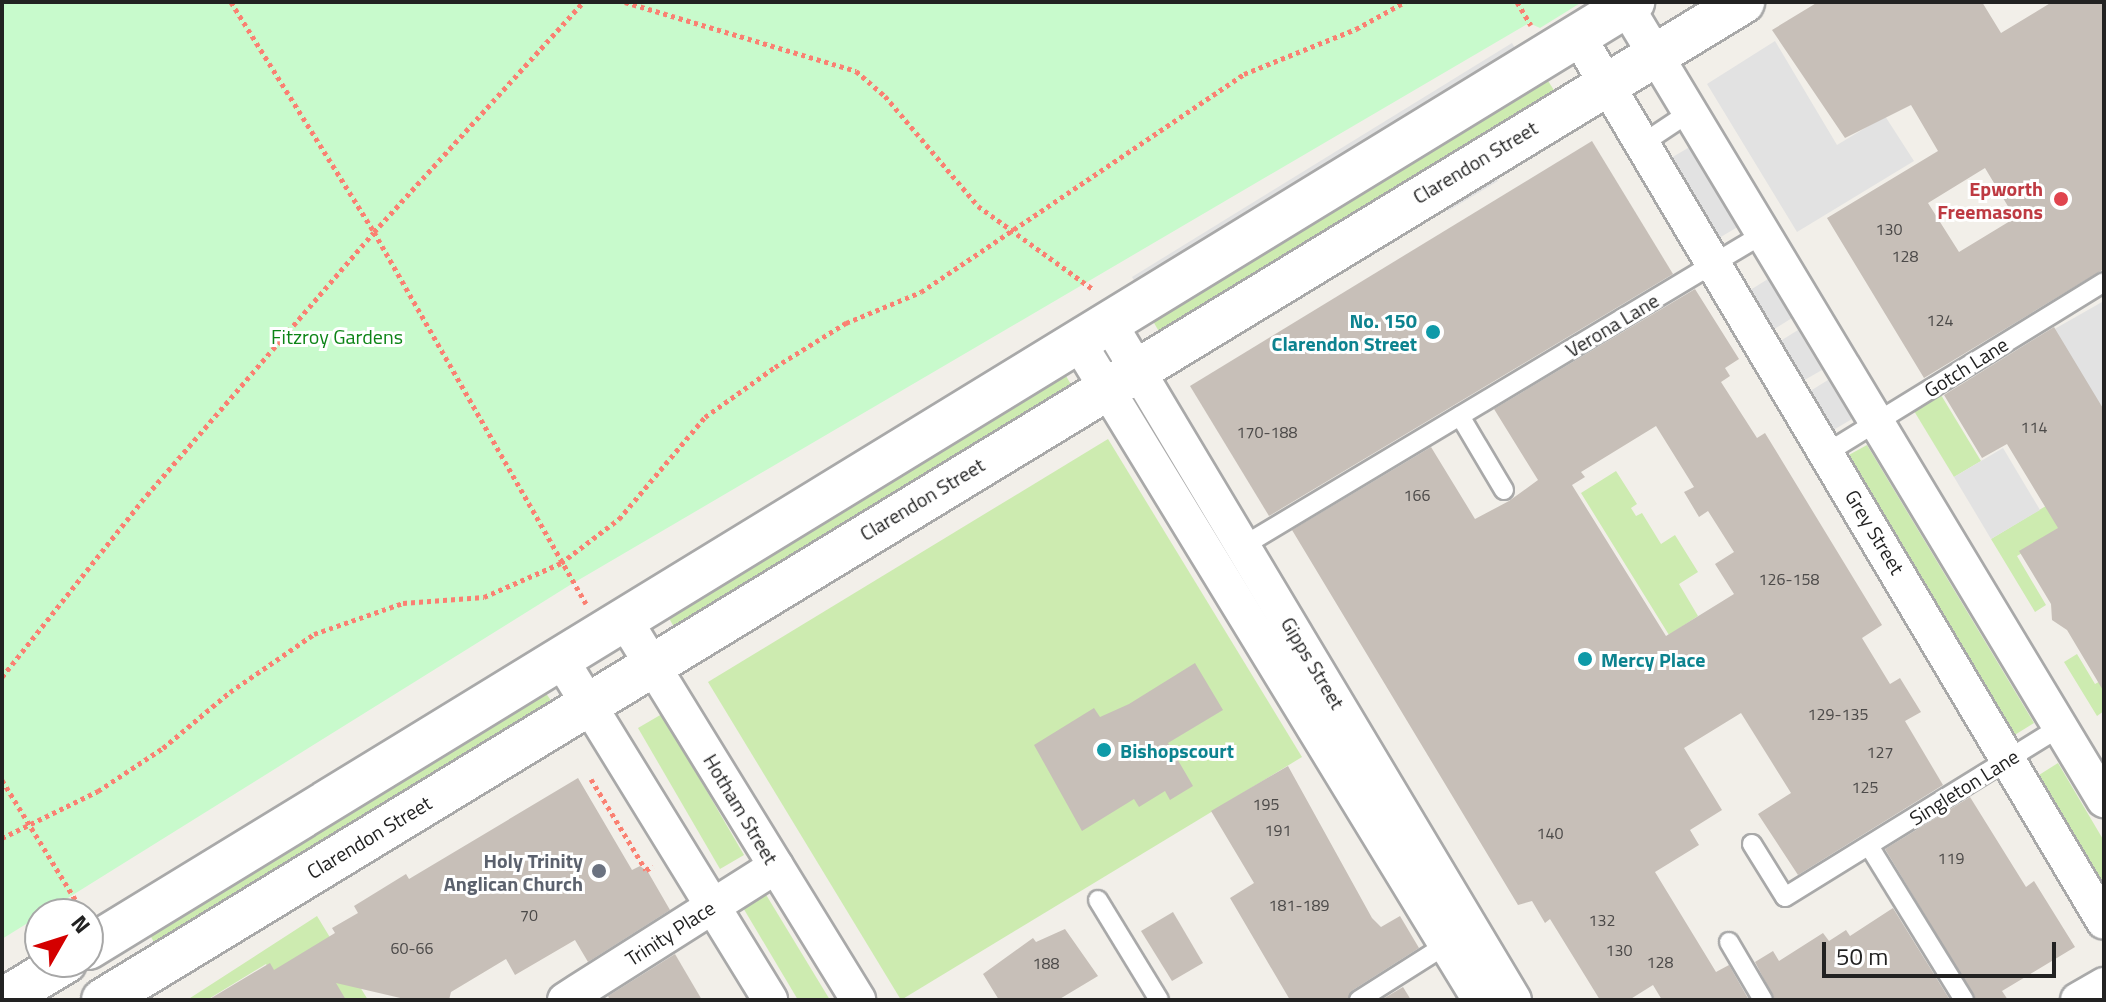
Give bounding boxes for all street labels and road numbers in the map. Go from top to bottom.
street label: Clarendon Street [1408,115,1542,209]
street label: Verona Lane [1561,288,1663,362]
street label: Gotch Lane [1920,332,2012,402]
street label: Clarendon Street [855,452,989,546]
street label: Grey Street [1840,485,1910,579]
street label: Gipps Street [1276,613,1350,713]
street label: Singleton Lane [1905,744,2023,830]
street label: Hotham Street [699,750,783,868]
street label: Clarendon Street [302,790,436,884]
street label: Trinity Place [621,895,719,971]

